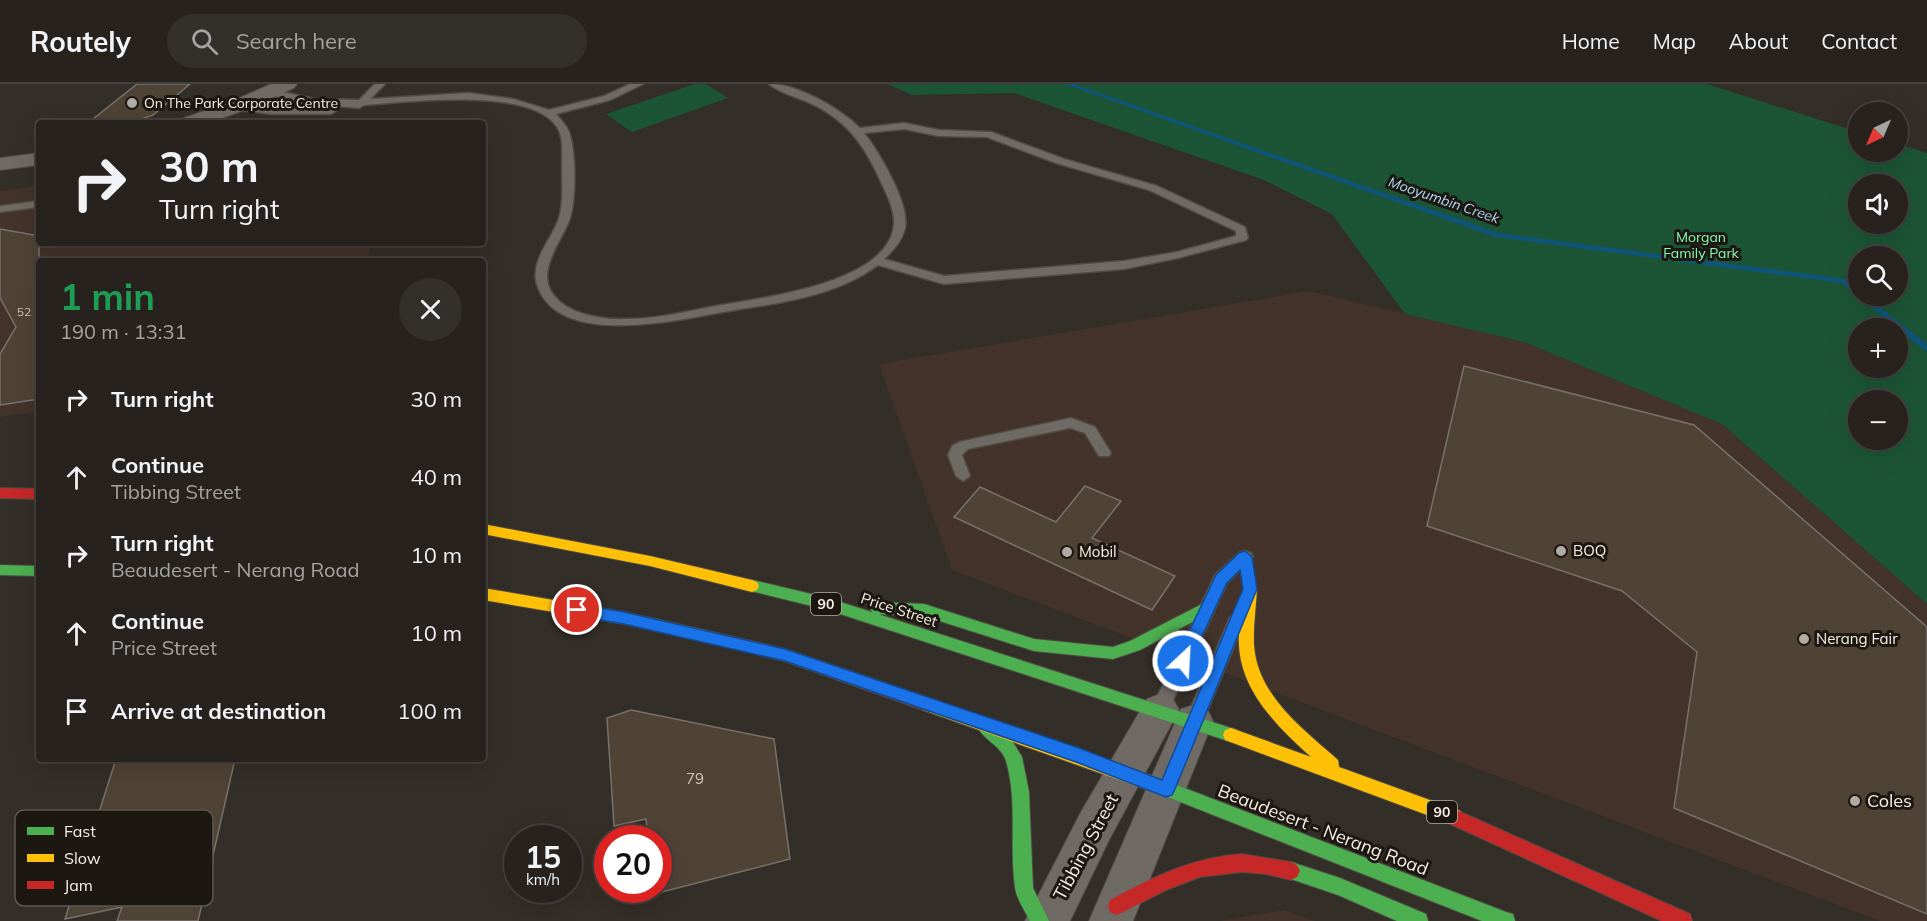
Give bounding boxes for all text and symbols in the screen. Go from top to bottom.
search box [167,14,587,68]
text: Routely [30,24,131,59]
icon: search [188,25,221,58]
text: Search here [236,27,357,55]
text: Home [1562,28,1620,54]
text: Map [1653,28,1696,54]
text: About [1729,28,1788,54]
text: Contact [1821,28,1897,54]
place label: On The Park Corporate Centre [144,94,338,112]
marker: On The Park Corporate Centre [125,96,139,110]
north arrow [1848,102,1908,162]
map controls [1848,102,1908,450]
text: 30 m [159,140,259,193]
icon: right [60,144,138,222]
water label: Mooyumbin Creek [1386,173,1503,228]
button: sound [1848,174,1908,234]
text: Turn right [159,192,279,226]
park label: Morgan Family Park [1663,228,1740,262]
button: search [1848,246,1908,306]
text: 1 min [60,274,155,319]
button: close [399,278,462,341]
house number: 52 [17,304,31,319]
button: + [1848,318,1908,378]
text: 190 m · 13:31 [60,319,186,344]
icon: right [60,383,93,416]
text: Turn right [111,385,214,413]
text: 30 m [411,385,462,413]
button: − [1848,390,1908,450]
text: Continue [111,451,204,479]
icon: ahead [60,461,93,494]
text: 40 m [411,463,462,491]
text: Tibbing Street [111,479,241,504]
text: Turn right [111,529,214,557]
icon: right [60,539,93,572]
text: 10 m [411,541,462,569]
place label: BOQ [1573,541,1606,560]
place label: Mobil [1079,542,1117,561]
marker: BOQ [1554,544,1568,558]
marker: Mobil [1060,545,1074,559]
text: Beaudesert - Nerang Road [111,557,360,582]
pin [551,584,602,635]
street label: Price Street [858,588,940,631]
icon: arrive [560,593,593,626]
road number: 90 [811,593,841,615]
text: Continue [111,607,204,635]
icon: ahead [60,617,93,650]
text: 10 m [411,619,462,647]
position arrow [1151,629,1215,693]
place label: Nerang Fair [1816,629,1898,648]
marker: Nerang Fair [1797,632,1811,646]
text: Price Street [111,635,217,660]
icon: arrive [60,695,93,728]
text: Arrive at destination [111,697,326,725]
text: 100 m [397,697,462,725]
house number: 79 [686,769,704,788]
street label: Beaudesert - Nerang Road [1215,779,1432,880]
place label: Coles [1867,789,1912,812]
street label: Tibbing Street [1048,790,1123,904]
marker: Coles [1848,794,1862,808]
road number: 90 [1427,801,1457,823]
legend [15,810,213,906]
text: Fast [64,821,96,841]
speed limit sign: 20 [594,825,672,903]
text: 15 [525,838,561,876]
text: Slow [64,848,101,868]
text: km/h [526,870,560,889]
text: Jam [64,875,93,895]

